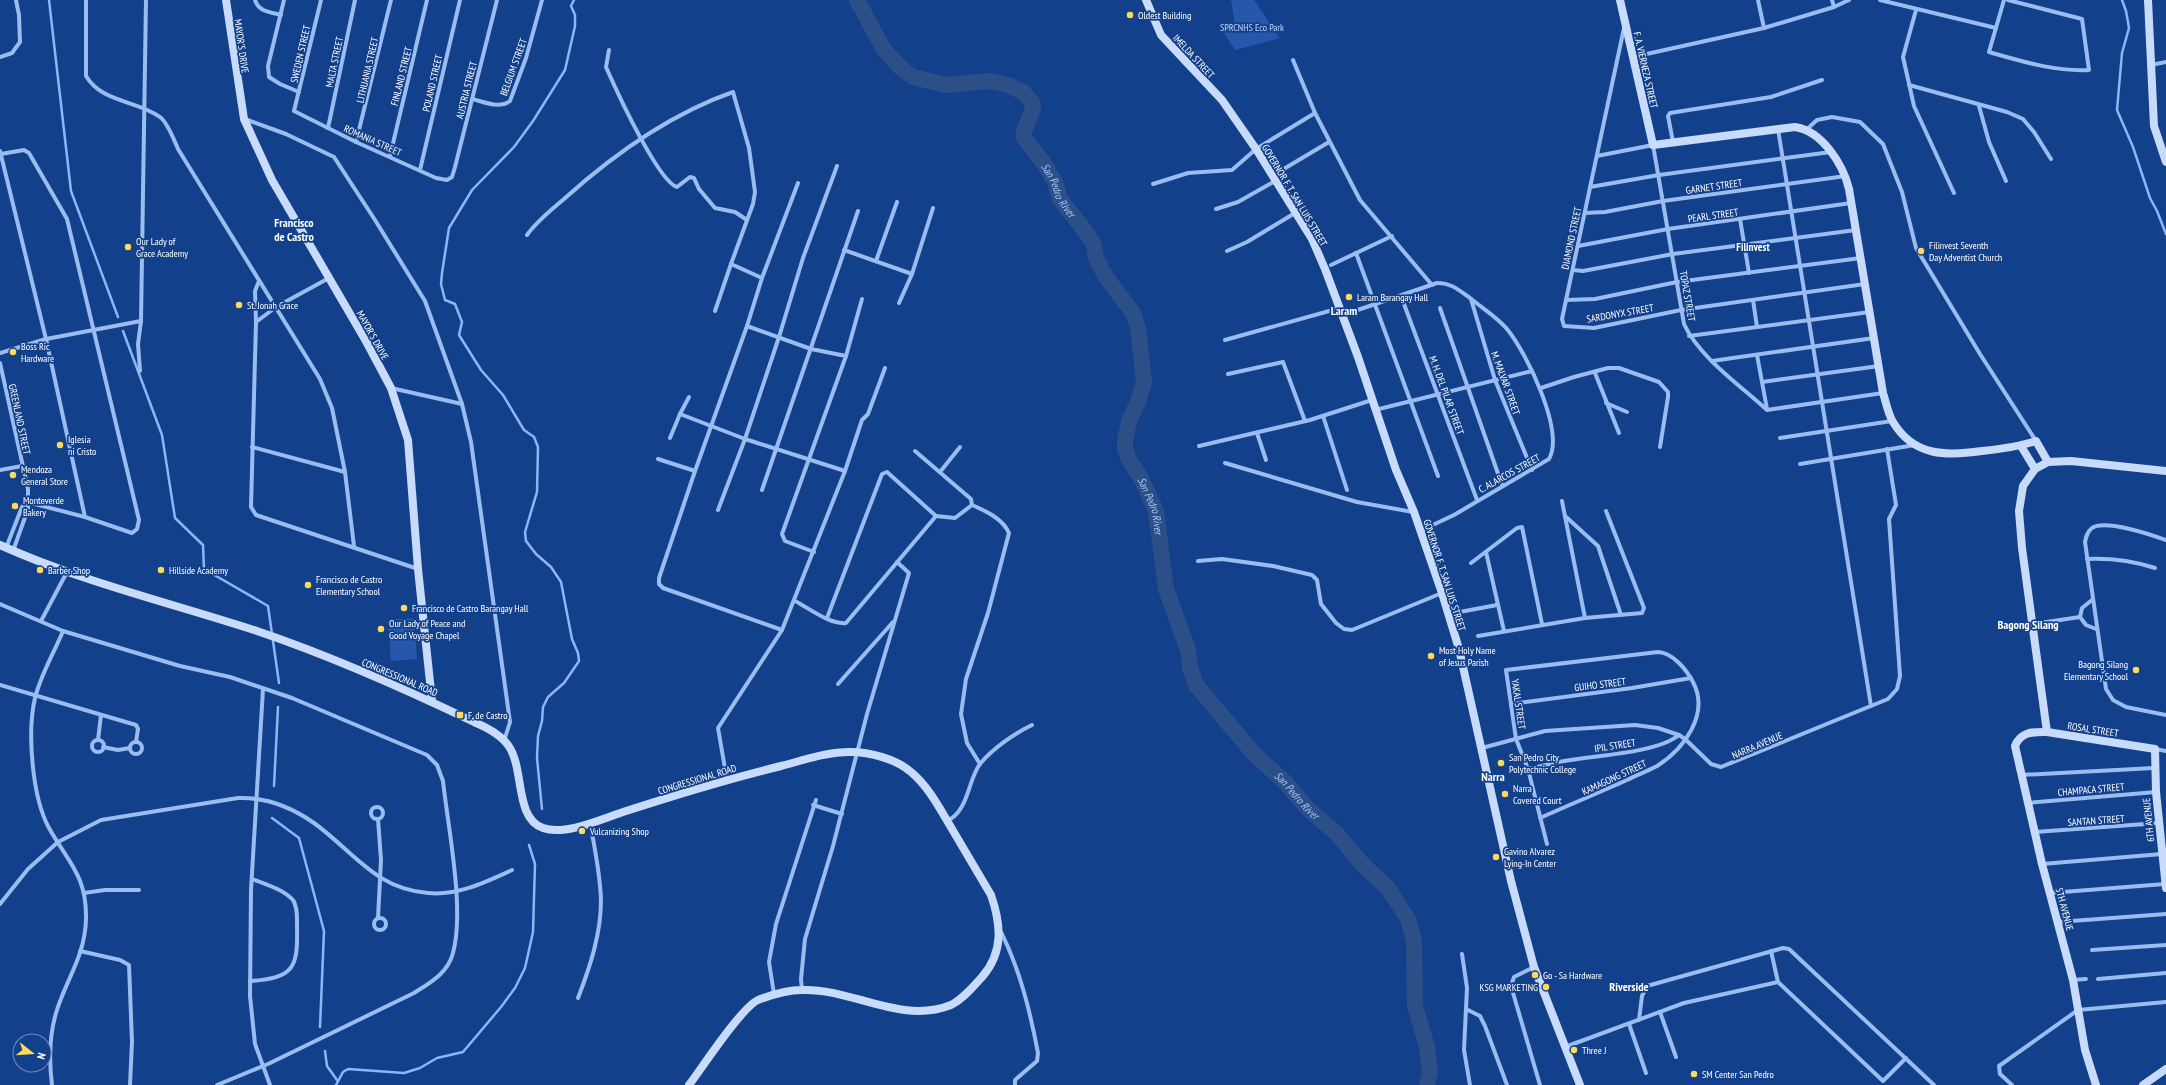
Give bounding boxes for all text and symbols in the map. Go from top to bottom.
place label: Oldest Building [1138,9,1191,22]
marker: Oldest Building [1125,10,1135,20]
street label: MAYOR'S DRIVE [231,18,252,74]
park label: SPRCNHS Eco Park [1220,21,1284,34]
street label: SWEDEN STREET [288,23,314,84]
street label: F. A. VIERNEZA STREET [1630,31,1661,110]
street label: IMELDA STREET [1170,32,1218,81]
street label: MALTA STREET [323,35,346,89]
street label: LITHUANIA STREET [354,35,381,104]
street label: BELGIUM STREET [497,36,530,98]
street label: FINLAND STREET [388,45,415,107]
street label: POLAND STREET [420,53,445,113]
street label: AUSTRIA STREET [453,59,480,120]
street label: ROMANIA STREET [342,122,404,159]
street label: GOVERNOR F. T. SAN LUIS STREET [1259,142,1331,249]
water label: San Pedro River [1038,160,1080,222]
street label: GARNET STREET [1685,176,1744,197]
street label: DIAMOND STREET [1559,205,1585,271]
street label: PEARL STREET [1687,205,1740,225]
district label: Francisco de Castro [274,215,315,244]
place label: Our Lady of Grace Academy [136,235,188,260]
place label: Filinvest Seventh Day Adventist Church [1929,239,2002,264]
district label: Filinvest [1736,240,1770,254]
marker: Our Lady of Grace Academy [123,242,133,252]
marker: Filinvest Seventh Day Adventist Church [1916,246,1926,256]
street label: TOPAZ STREET [1677,270,1698,323]
place label: Laram Barangay Hall [1357,291,1429,304]
marker: Laram Barangay Hall [1344,292,1354,302]
place label: St. Jonah Grace [247,299,298,312]
marker: St. Jonah Grace [234,300,244,310]
street label: SARDONYX STREET [1586,301,1655,326]
district label: Laram [1331,303,1357,318]
street label: MAYOR'S DRIVE [354,308,391,362]
place label: Boss Ric Hardware [21,340,54,365]
marker: Boss Ric Hardware [8,347,18,357]
street label: M. MALVAR STREET [1488,350,1523,417]
street label: M. H. DEL PILAR STREET [1426,354,1467,437]
street label: GREENLAND STREET [6,383,33,456]
place label: Iglesia ni Cristo [68,433,96,458]
marker: Iglesia ni Cristo [55,440,65,450]
street label: C. ALARCOS STREET [1476,451,1543,496]
place label: Mendoza General Store [21,463,68,488]
marker: Mendoza General Store [8,470,18,480]
water label: San Pedro River [1134,475,1166,537]
place label: Monteverde Bakery [23,494,64,519]
marker: Monteverde Bakery [10,501,20,511]
street label: GOVERNOR F. T. SAN LUIS STREET [1420,518,1469,633]
place label: Barber Shop [48,564,90,577]
place label: Hillside Academy [169,564,228,577]
marker: Barber Shop [35,565,45,575]
marker: Hillside Academy [156,565,166,575]
place label: Francisco de Castro Elementary School [316,573,382,598]
marker: Francisco de Castro Elementary School [303,580,313,590]
place label: Francisco de Castro Barangay Hall [412,602,529,615]
marker: Francisco de Castro Barangay Hall [399,603,409,613]
place label: Our Lady of Peace and Good Voyage Chapel [389,617,465,642]
district label: Bagong Silang [1997,617,2059,632]
marker: Our Lady of Peace and Good Voyage Chapel [376,624,386,634]
place label: Most Holy Name of Jesus Parish [1439,644,1496,669]
marker: Most Holy Name of Jesus Parish [1426,651,1436,661]
street label: CONGRESSIONAL ROAD [360,656,440,699]
place label: Bagong Silang Elementary School [2064,658,2129,683]
marker: Bagong Silang Elementary School [2131,665,2141,675]
street label: GUIHO STREET [1573,675,1627,694]
street label: YAKAL STREET [1509,678,1529,731]
place label: F. de Castro [468,709,508,722]
marker: F. de Castro [455,710,465,720]
street label: ROSAL STREET [2066,719,2120,740]
street label: NARRA AVENUE [1730,729,1785,762]
street label: IPIL STREET [1593,736,1637,755]
place label: San Pedro City Polytechnic College [1509,751,1576,776]
street label: KAMAGONG STREET [1580,757,1649,798]
marker: San Pedro City Polytechnic College [1496,758,1506,768]
street label: CONGRESSIONAL ROAD [656,761,738,798]
water label: San Pedro River [1271,769,1323,824]
district label: Narra [1481,769,1505,784]
street label: CHAMPACA STREET [2057,780,2126,799]
place label: Narra Covered Court [1513,782,1562,807]
marker: Narra Covered Court [1500,789,1510,799]
street label: 6TH AVENUE [2140,797,2157,843]
street label: SANTAN STREET [2067,812,2126,829]
place label: Vulcanizing Shop [589,825,649,838]
marker: Vulcanizing Shop [577,826,587,836]
place label: Gavino Alvarez Lying-In Center [1504,845,1556,870]
marker: Gavino Alvarez Lying-In Center [1491,852,1501,862]
street label: 5TH AVENUE [2053,886,2077,932]
place label: Go - Sa Hardware [1543,969,1602,982]
marker: Go - Sa Hardware [1530,970,1540,980]
district label: Riverside [1609,979,1649,994]
place label: KSG MARKETING [1480,981,1538,994]
marker: KSG MARKETING [1541,982,1551,992]
north arrow [12,1033,52,1073]
place label: Three J [1582,1044,1606,1057]
marker: Three J [1569,1045,1579,1055]
text: N [34,1051,49,1061]
place label: SM Center San Pedro [1702,1068,1774,1081]
marker: SM Center San Pedro [1689,1069,1699,1079]

